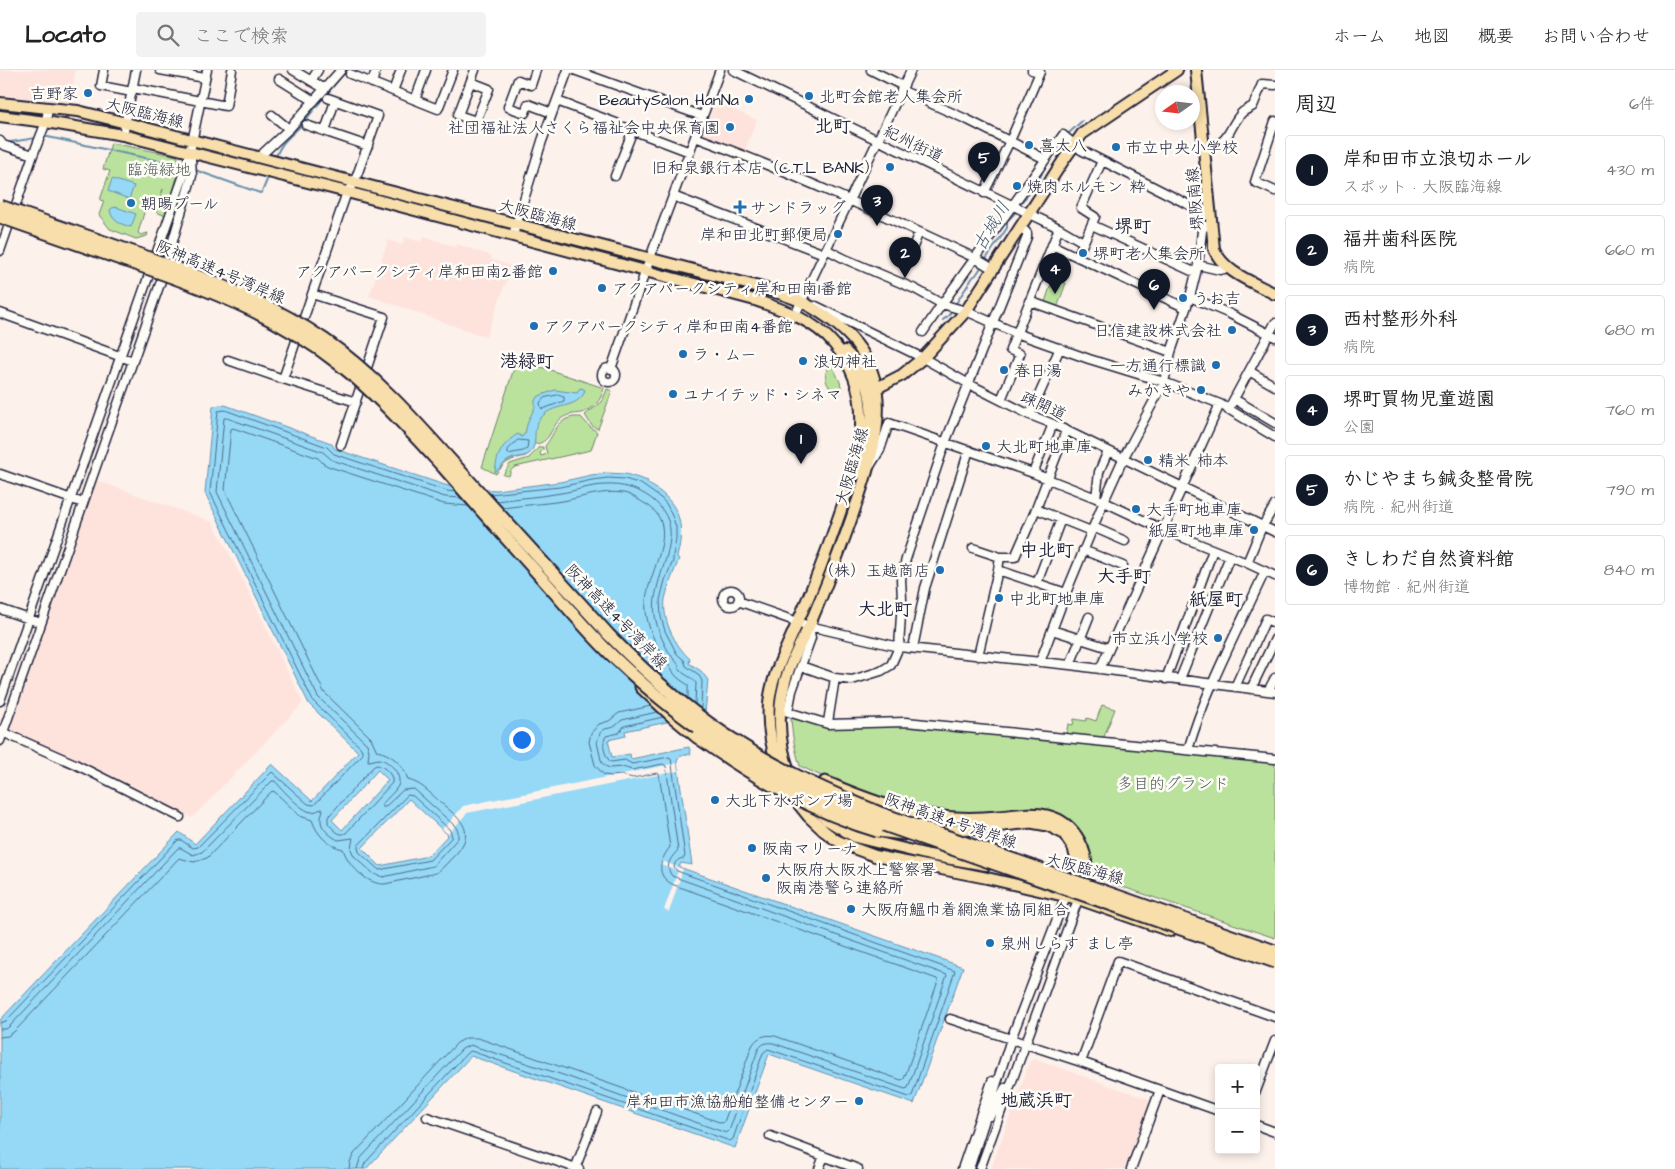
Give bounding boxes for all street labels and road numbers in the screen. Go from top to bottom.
street label: 大阪臨海線 [103,93,186,133]
street label: 紀州街道 [880,120,947,168]
street label: 堺阪南線 [1181,166,1209,232]
street label: 大阪臨海線 [496,194,579,236]
street label: 阪神高速4号湾岸線 [152,235,289,309]
street label: 疎開道 [1017,386,1070,426]
street label: 大阪臨海線 [830,425,874,508]
street label: 阪神高速4号湾岸線 [560,559,672,674]
street label: 阪神高速4号湾岸線 [881,788,1020,854]
street label: 大阪臨海線 [1043,848,1126,890]

